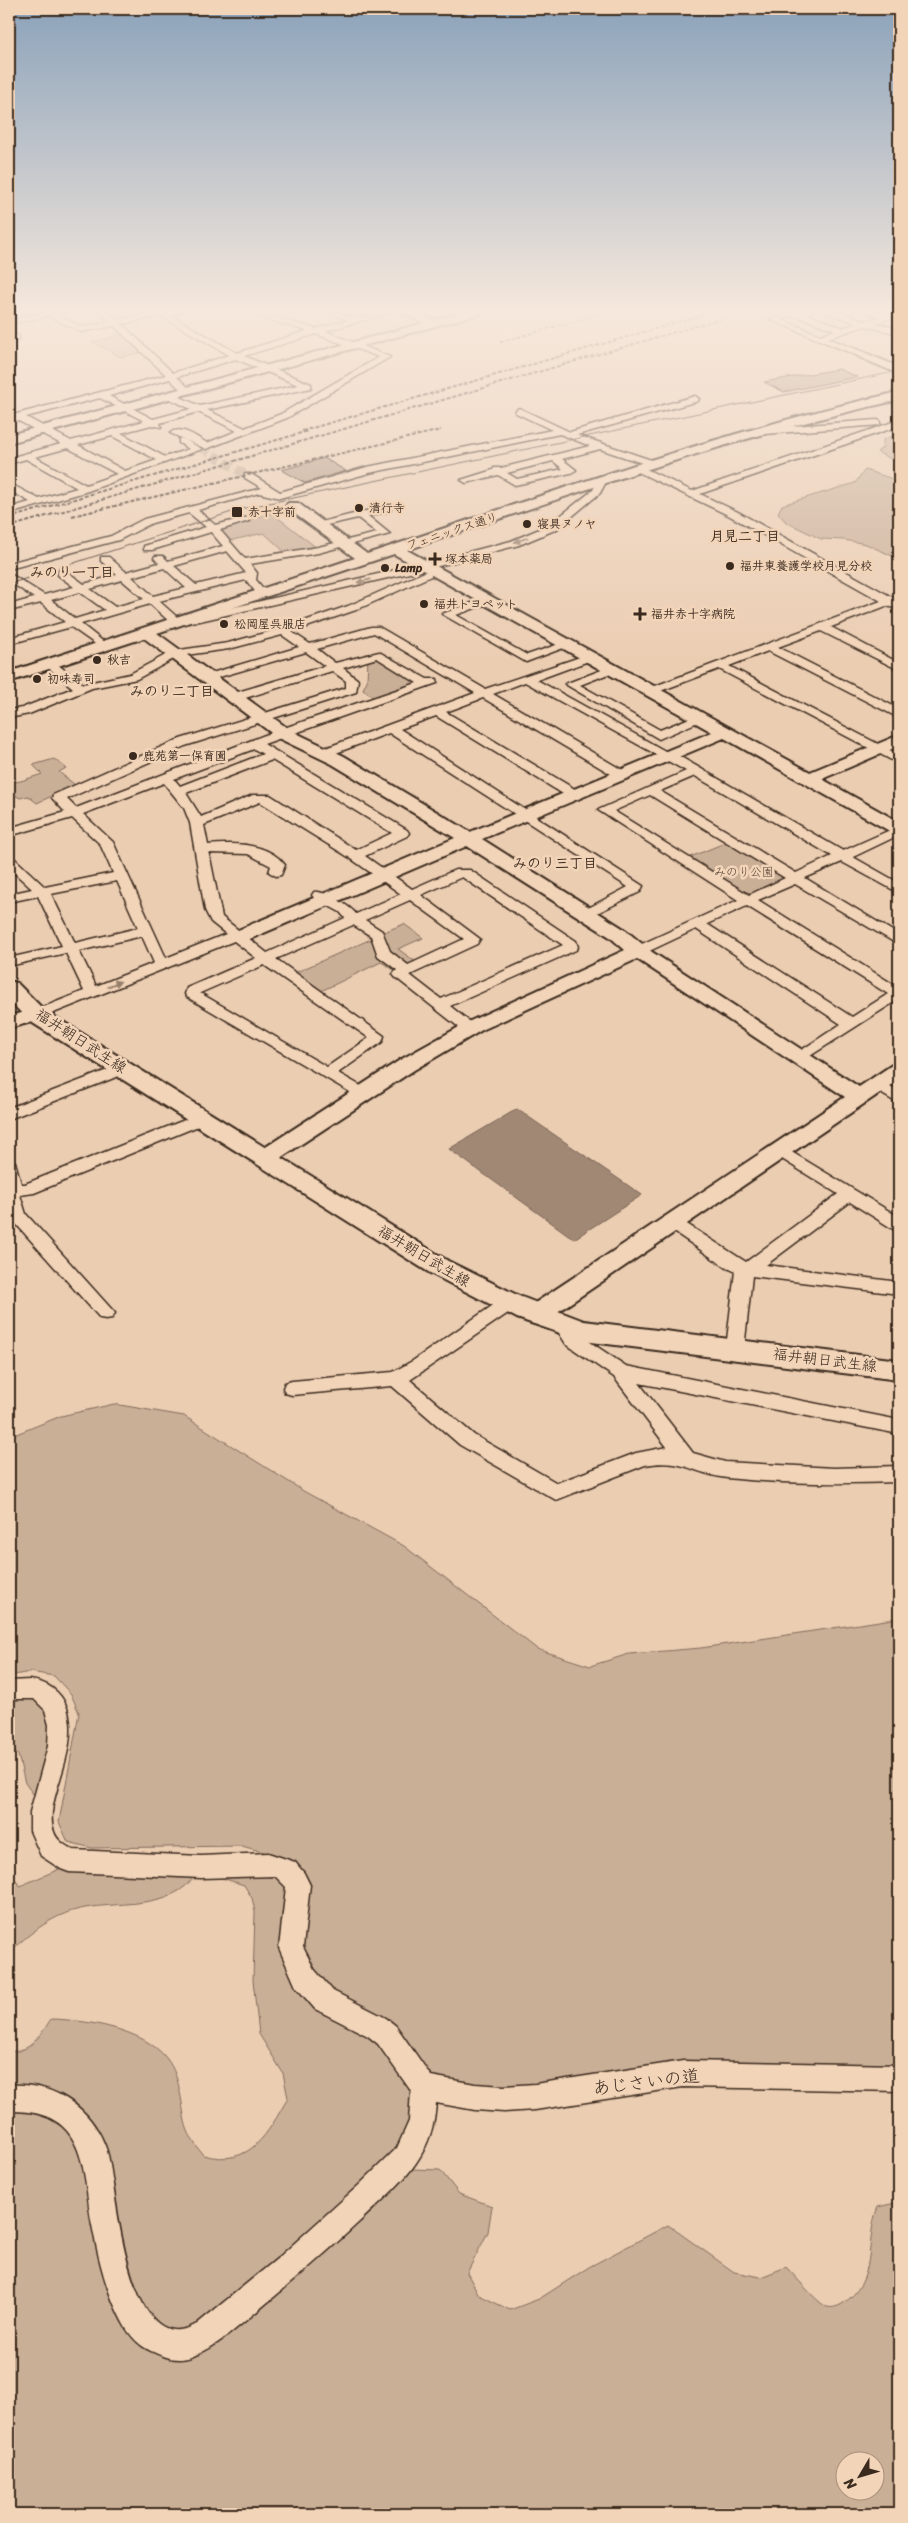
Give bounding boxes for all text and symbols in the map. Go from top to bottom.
place label: 清行寺 [369,497,405,519]
place label: 赤十字前 [248,501,296,523]
marker: 清行寺 [353,502,365,514]
marker: 赤十字前 [230,505,244,519]
street label: フェニックス通り [403,506,501,556]
place label: 寝具ヌノヤ [537,513,597,535]
marker: 寝具ヌノヤ [521,518,533,530]
district label: 月見二丁目 [710,524,780,549]
one-way arrow [513,537,528,545]
place label: 塚本薬局 [445,548,493,570]
marker: 塚本薬局 [429,553,441,565]
place label: 福井東養護学校月見分校 [740,555,872,577]
place label: Lamp [395,557,423,579]
district label: みのり一丁目 [30,560,114,585]
marker: 福井東養護学校月見分校 [724,560,736,572]
marker: Lamp [379,562,391,574]
one-way arrow [356,577,371,585]
place label: 福井トヨペット [434,593,518,615]
marker: 福井トヨペット [418,598,430,610]
place label: 福井赤十字病院 [651,603,735,625]
marker: 福井赤十字病院 [633,607,647,621]
place label: 松岡屋呉服店 [234,613,306,635]
marker: 松岡屋呉服店 [218,618,230,630]
place label: 秋吉 [107,649,131,671]
marker: 秋吉 [91,654,103,666]
place label: 初味寿司 [47,668,95,690]
marker: 初味寿司 [31,673,43,685]
district label: みのり二丁目 [130,679,214,704]
place label: 鹿苑第一保育園 [143,745,227,767]
marker: 鹿苑第一保育園 [127,750,139,762]
district label: みのり三丁目 [513,851,597,876]
park label: みのり公園 [714,861,774,883]
one-way arrow [107,980,122,988]
street label: 福井朝日武生線 [30,1001,132,1081]
street label: 福井朝日武生線 [372,1218,476,1294]
street label: 福井朝日武生線 [771,1341,879,1379]
street label: あじさいの道 [590,2060,702,2104]
north arrow [836,2450,886,2500]
text: N [837,2472,864,2496]

